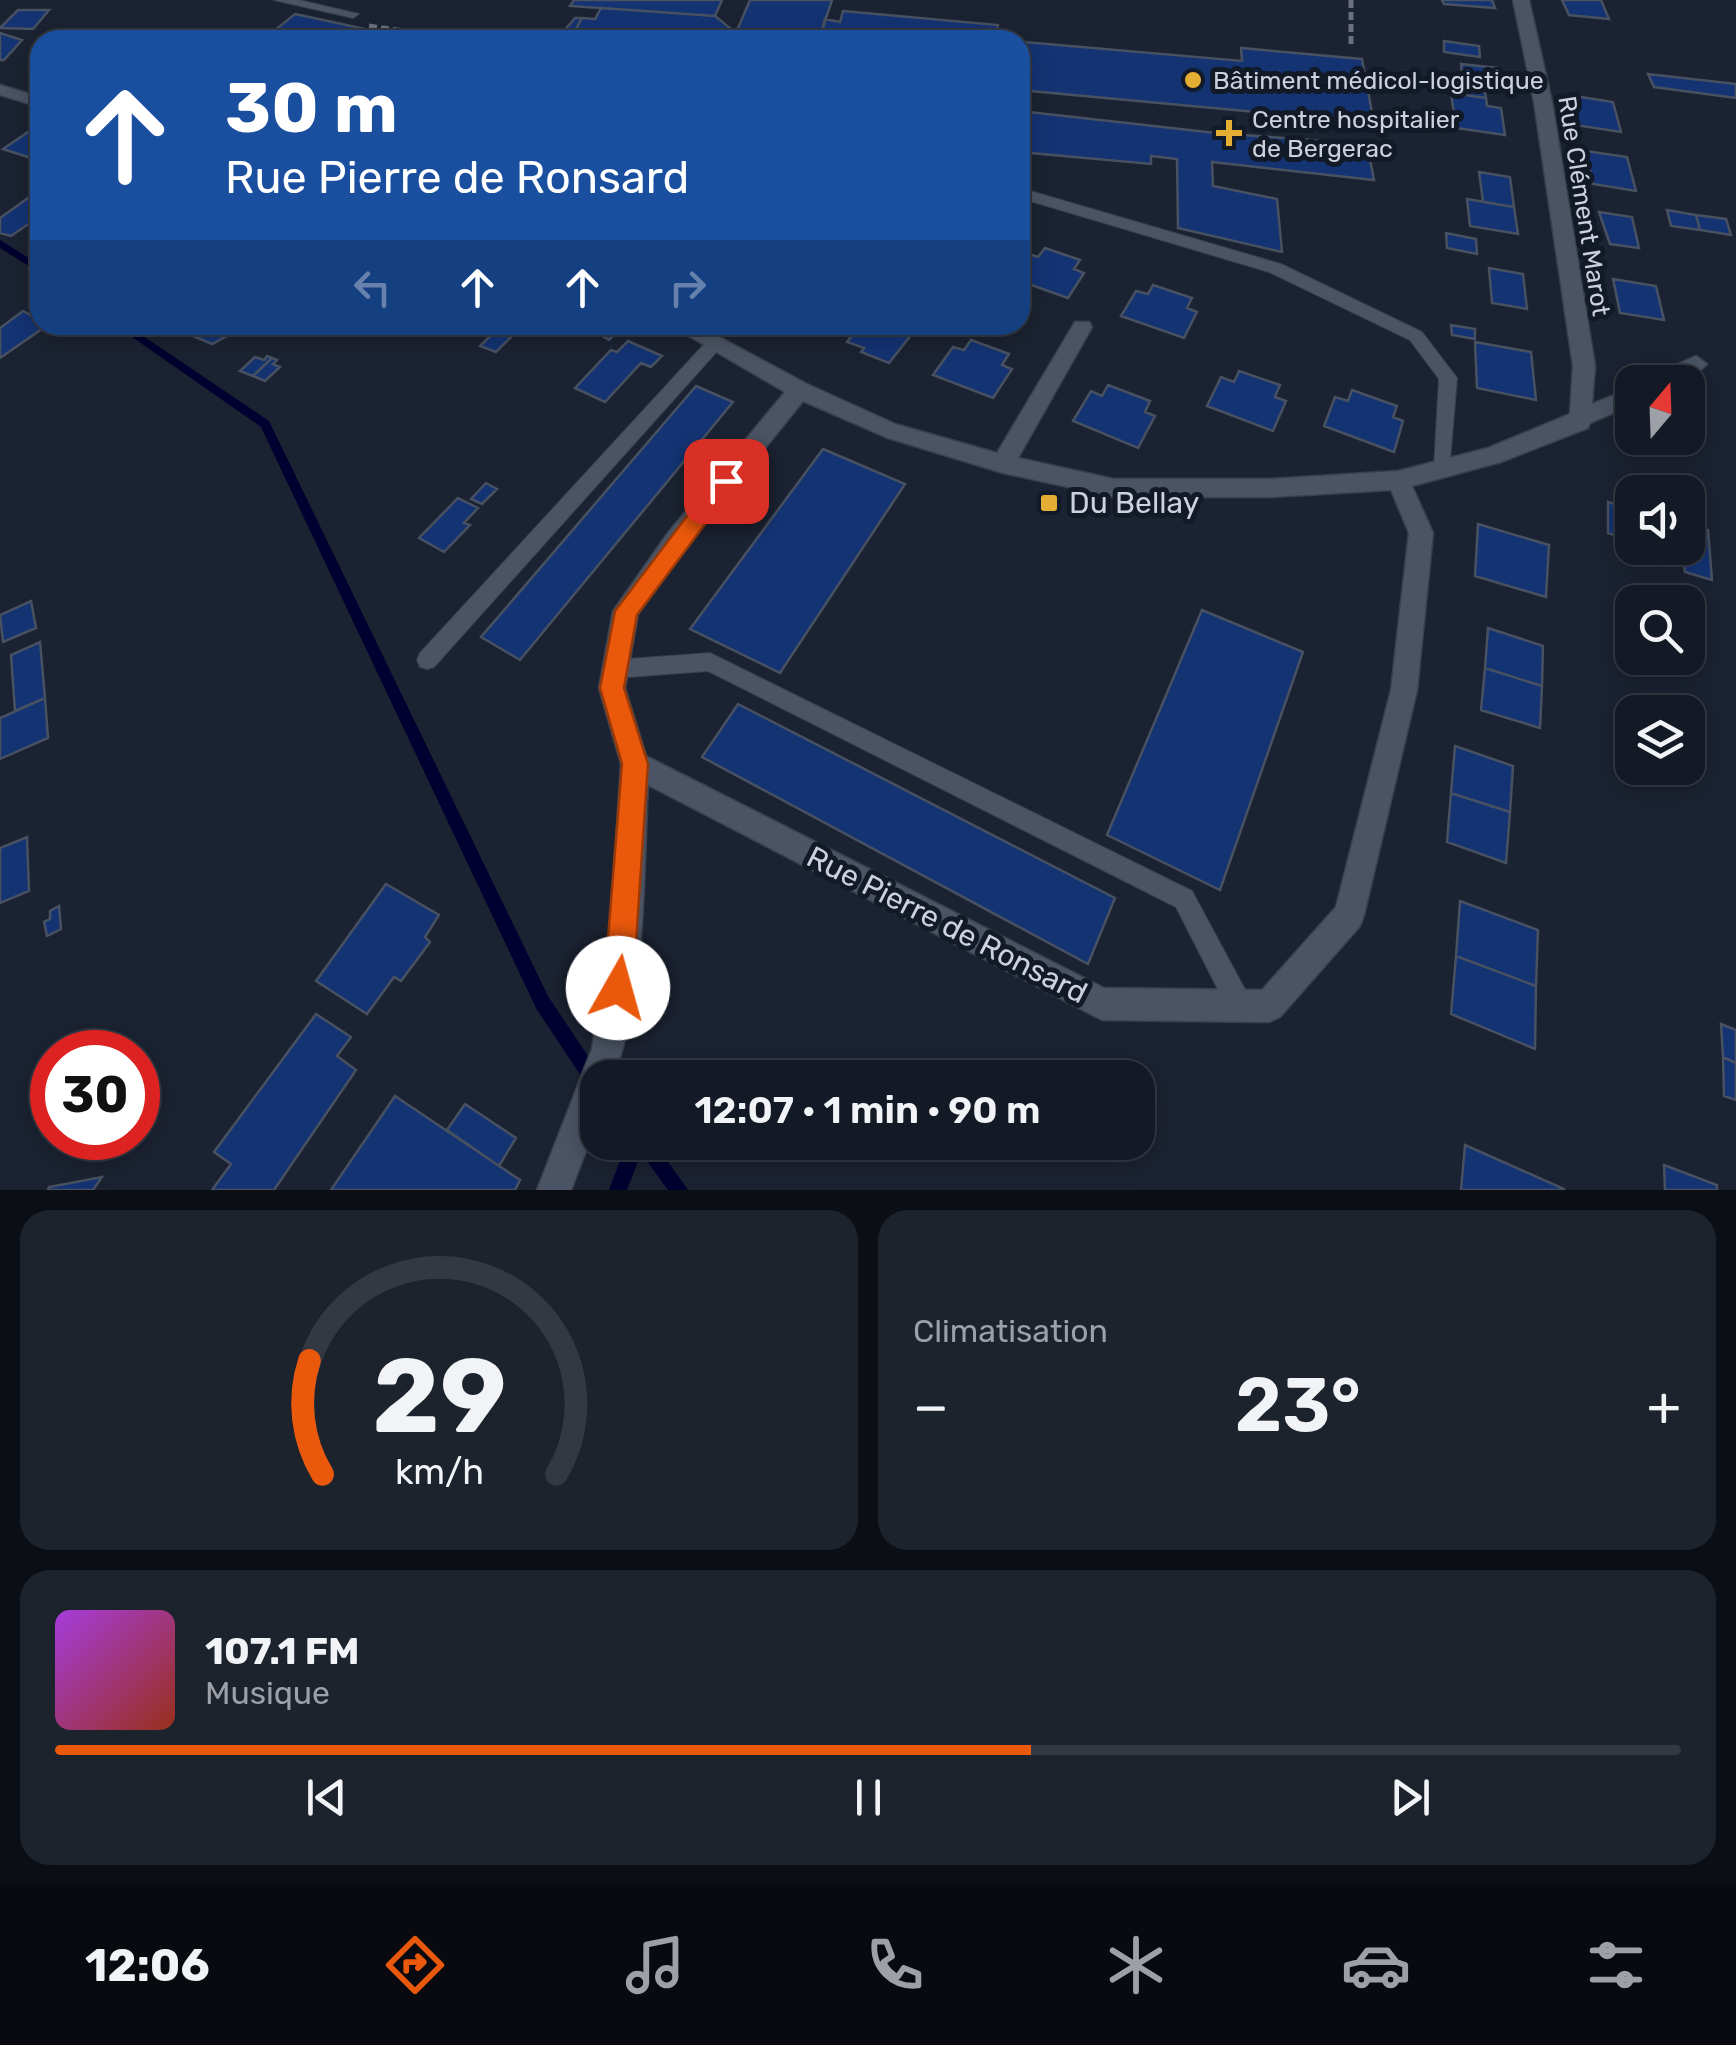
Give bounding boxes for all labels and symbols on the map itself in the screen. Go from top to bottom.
place label: Bâtiment médicol-logistique [1213,66,1544,95]
marker: Bâtiment médicol-logistique [1182,69,1204,91]
street label: Rue Clément Marot [1552,94,1616,318]
place label: Centre hospitalier de Bergerac [1252,105,1460,163]
marker: Centre hospitalier de Bergerac [1216,120,1242,146]
north arrow [1615,365,1705,455]
pin [684,439,769,524]
place label: Du Bellay [1069,485,1199,521]
marker: Du Bellay [1038,492,1060,514]
street label: Rue Pierre de Ronsard [801,839,1093,1011]
position arrow [566,936,670,1040]
speed limit sign: 30 [30,1030,160,1160]

